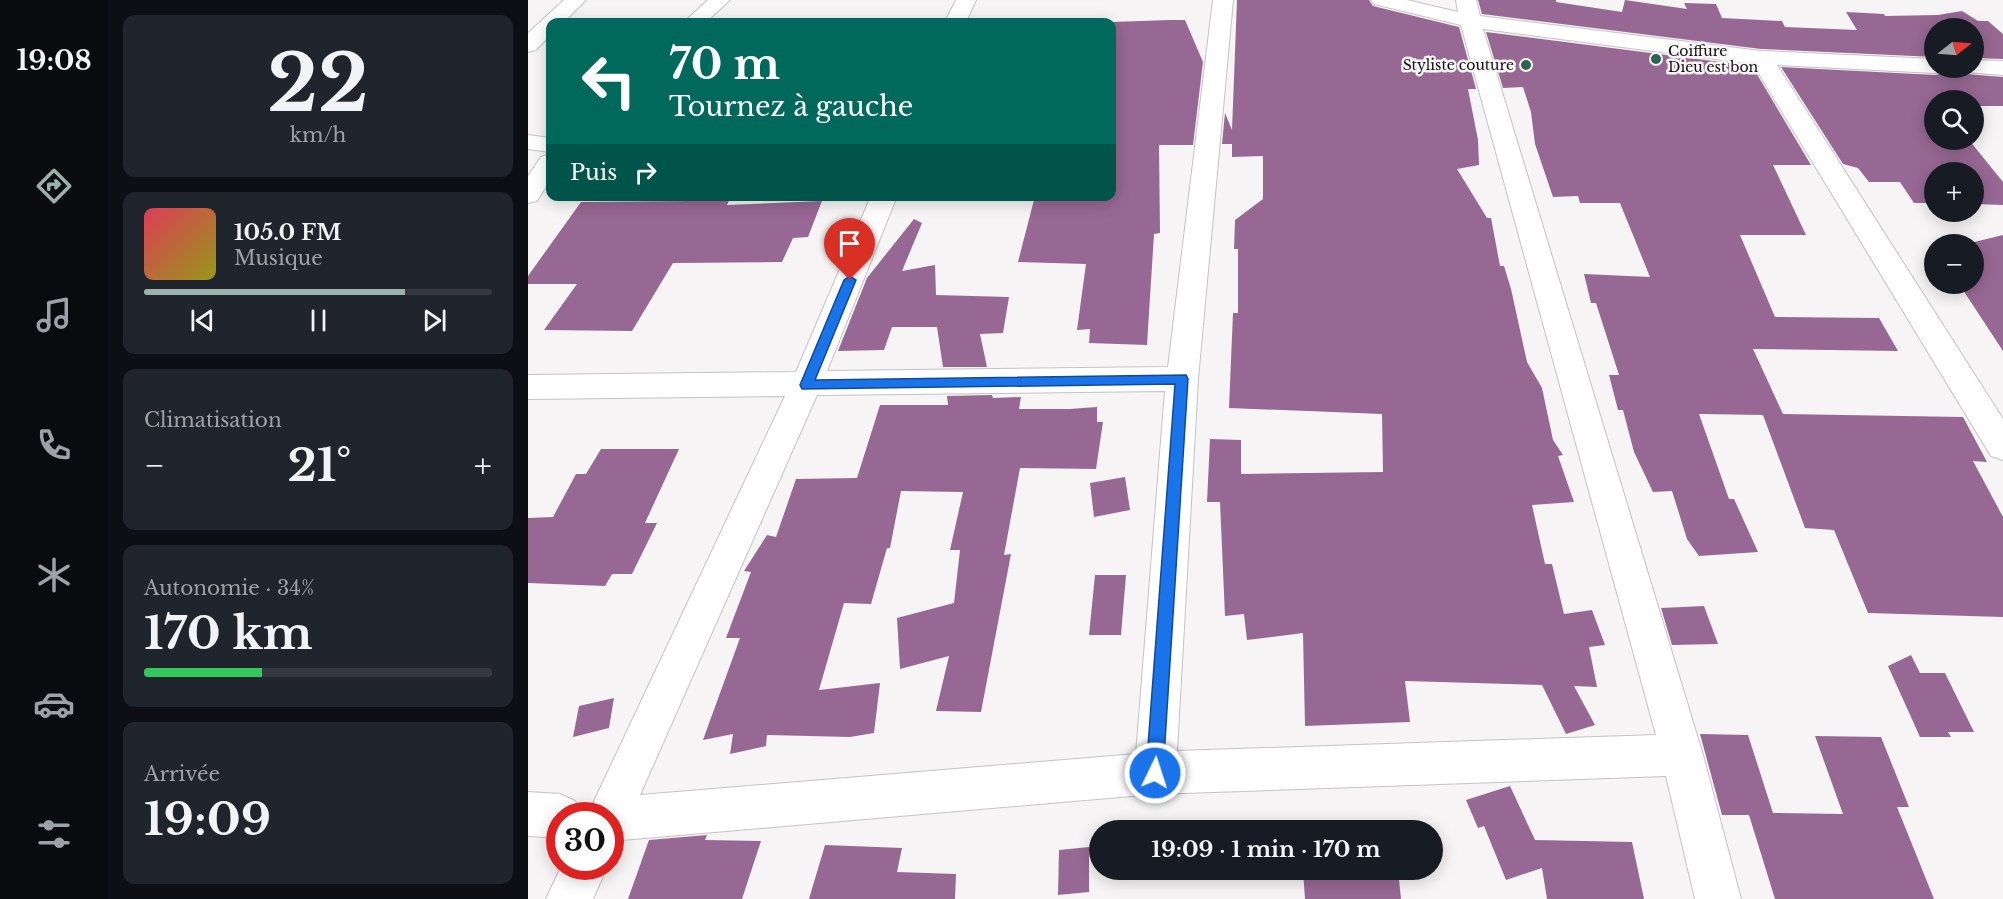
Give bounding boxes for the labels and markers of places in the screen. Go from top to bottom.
place label: Coiffure Dieu est bon [1668,42,1759,76]
marker: Coiffure Dieu est bon [1649,52,1663,66]
place label: Styliste couture [1403,56,1514,74]
marker: Styliste couture [1519,58,1533,72]
pin [824,218,875,280]

